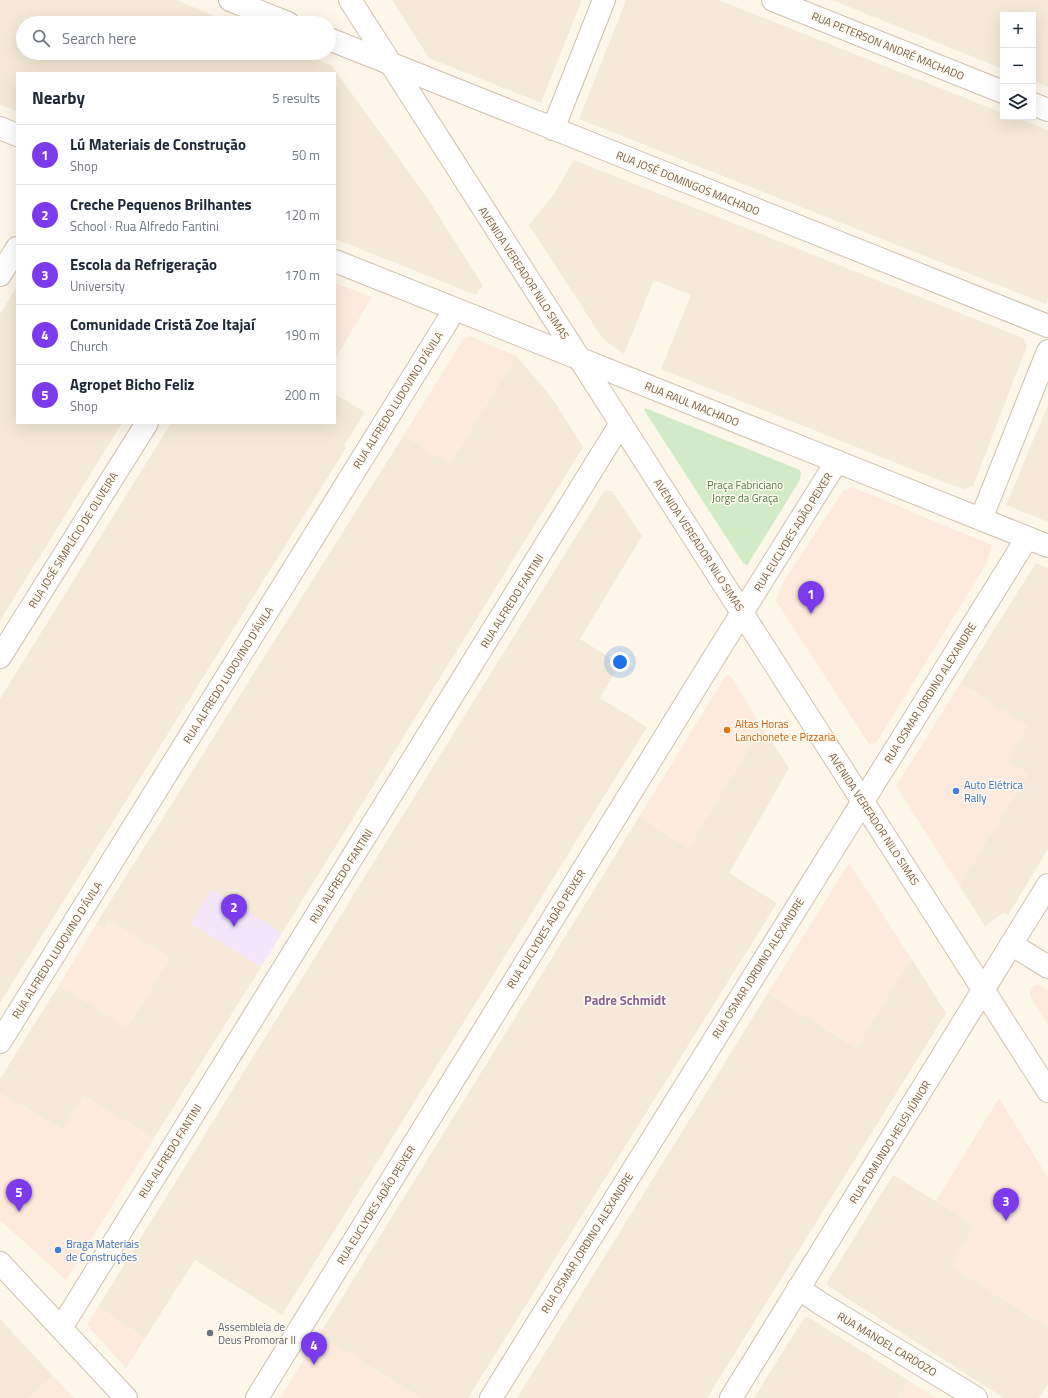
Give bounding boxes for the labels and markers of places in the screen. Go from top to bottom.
pin: 1 [798,581,824,614]
place label: Altas Horas Lanchonete e Pizzaria [735,716,836,745]
marker: Altas Horas Lanchonete e Pizzaria [722,725,732,735]
place label: Auto Elétrica Rally [964,777,1024,806]
marker: Auto Elétrica Rally [951,786,961,796]
pin: 2 [221,894,247,927]
pin: 5 [6,1179,32,1212]
pin: 3 [993,1188,1019,1221]
place label: Braga Materiais de Construções [66,1236,139,1265]
marker: Braga Materiais de Construções [53,1245,63,1255]
place label: Assembleia de Deus Promorar II [218,1319,296,1348]
marker: Assembleia de Deus Promorar II [205,1328,215,1338]
pin: 4 [301,1332,327,1365]

